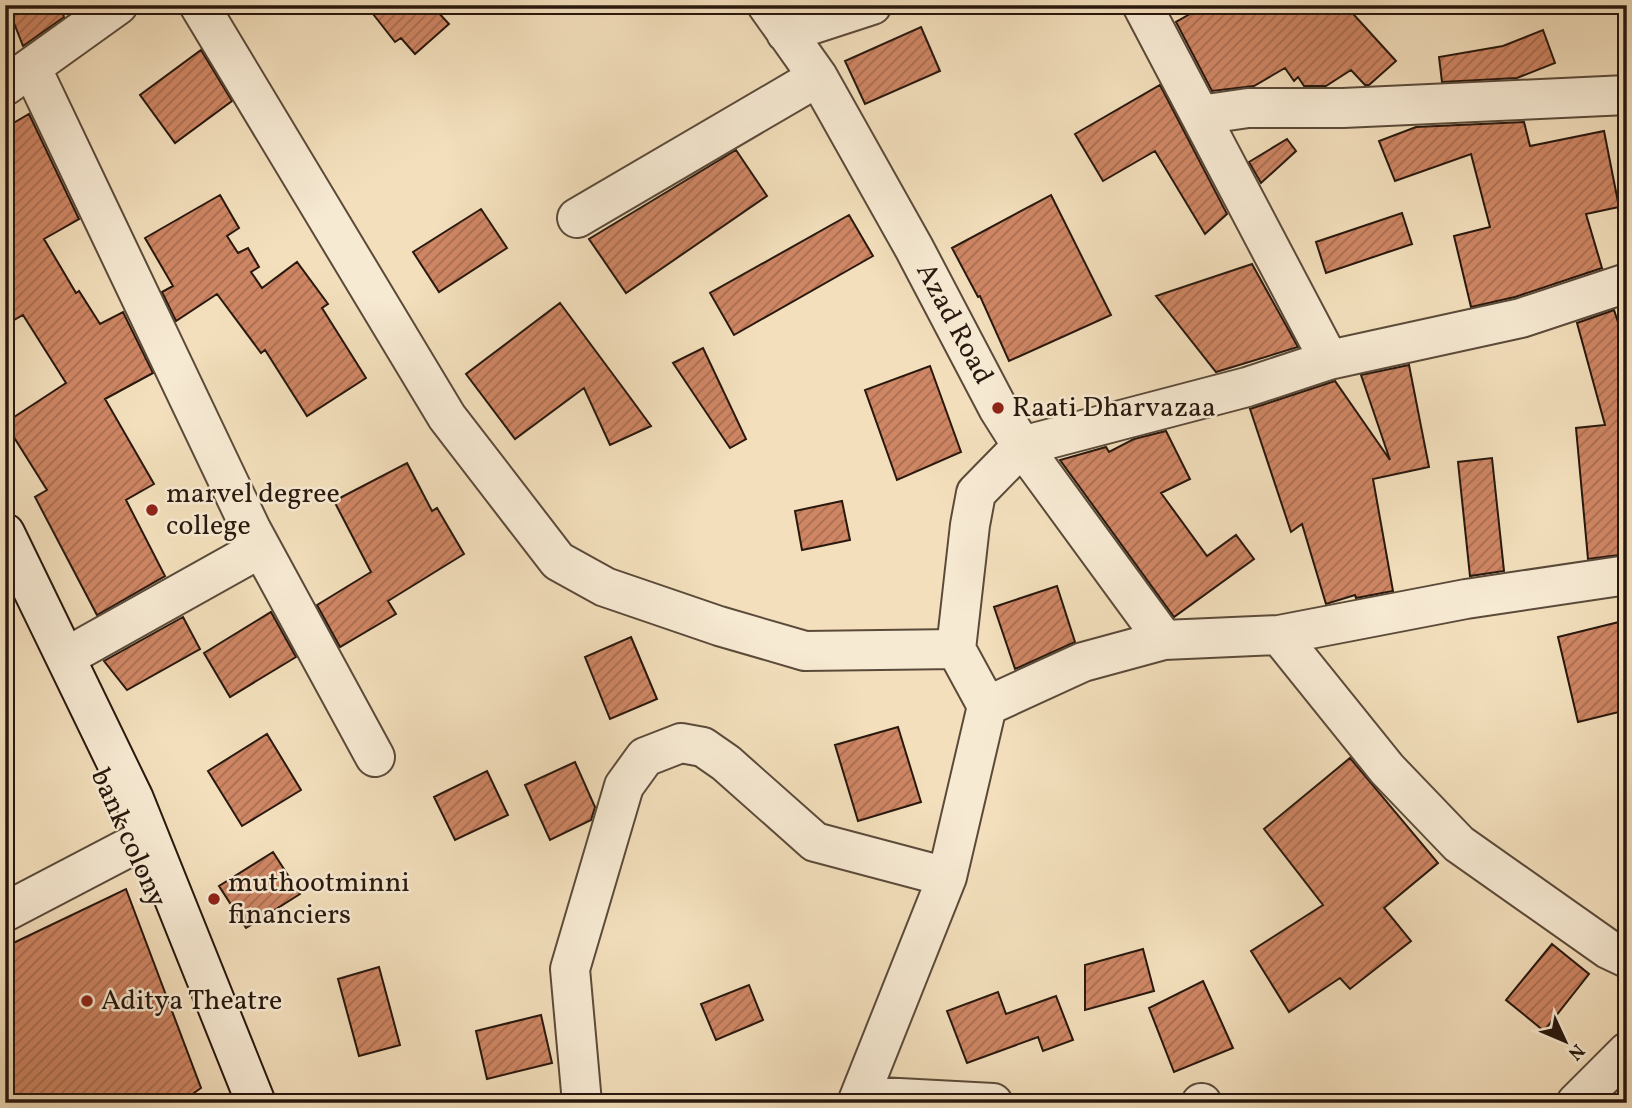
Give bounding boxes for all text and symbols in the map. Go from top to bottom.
street label: Azad Road [906,256,1002,392]
place label: Raati Dharvazaa [1012,389,1216,428]
marker: Raati Dharvazaa [990,400,1006,416]
place label: marvel degree college [166,475,340,546]
marker: marvel degree college [144,502,160,518]
street label: bank colony [80,762,176,914]
place label: muthootminni financiers [228,864,410,935]
marker: muthootminni financiers [206,891,222,907]
place label: Aditya Theatre [101,982,282,1021]
marker: Aditya Theatre [79,993,95,1009]
north arrow [1530,1006,1600,1076]
text: N [1562,1037,1590,1066]

